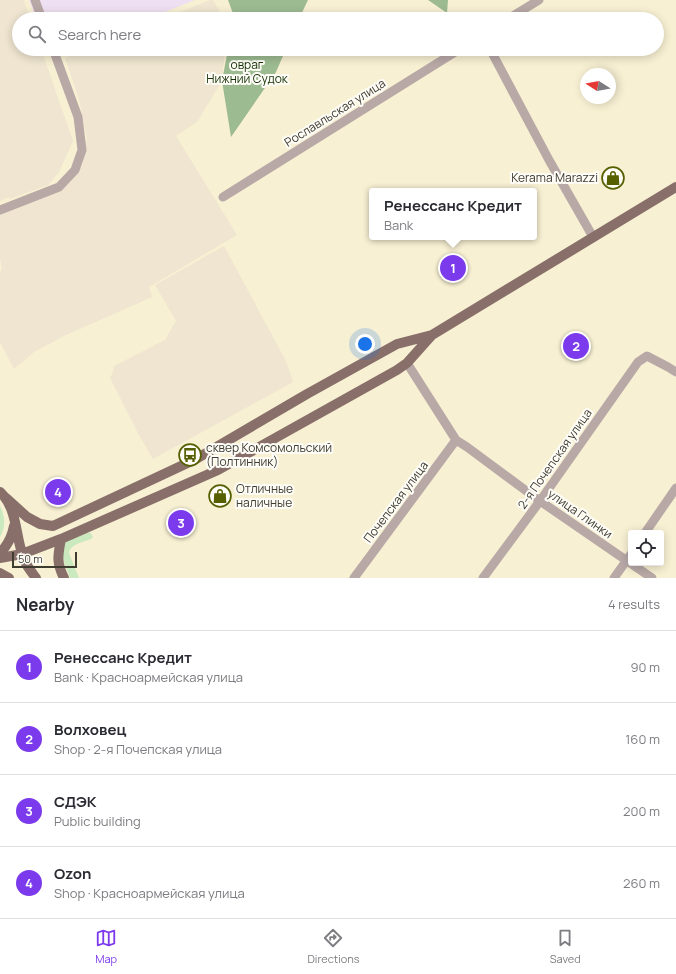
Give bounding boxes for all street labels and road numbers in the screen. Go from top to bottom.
street label: Рославльская улица [281,75,389,151]
street label: 2-я Почепская улица [514,405,596,512]
street label: Почепская улица [359,457,432,546]
street label: улица Глинки [545,485,616,542]

